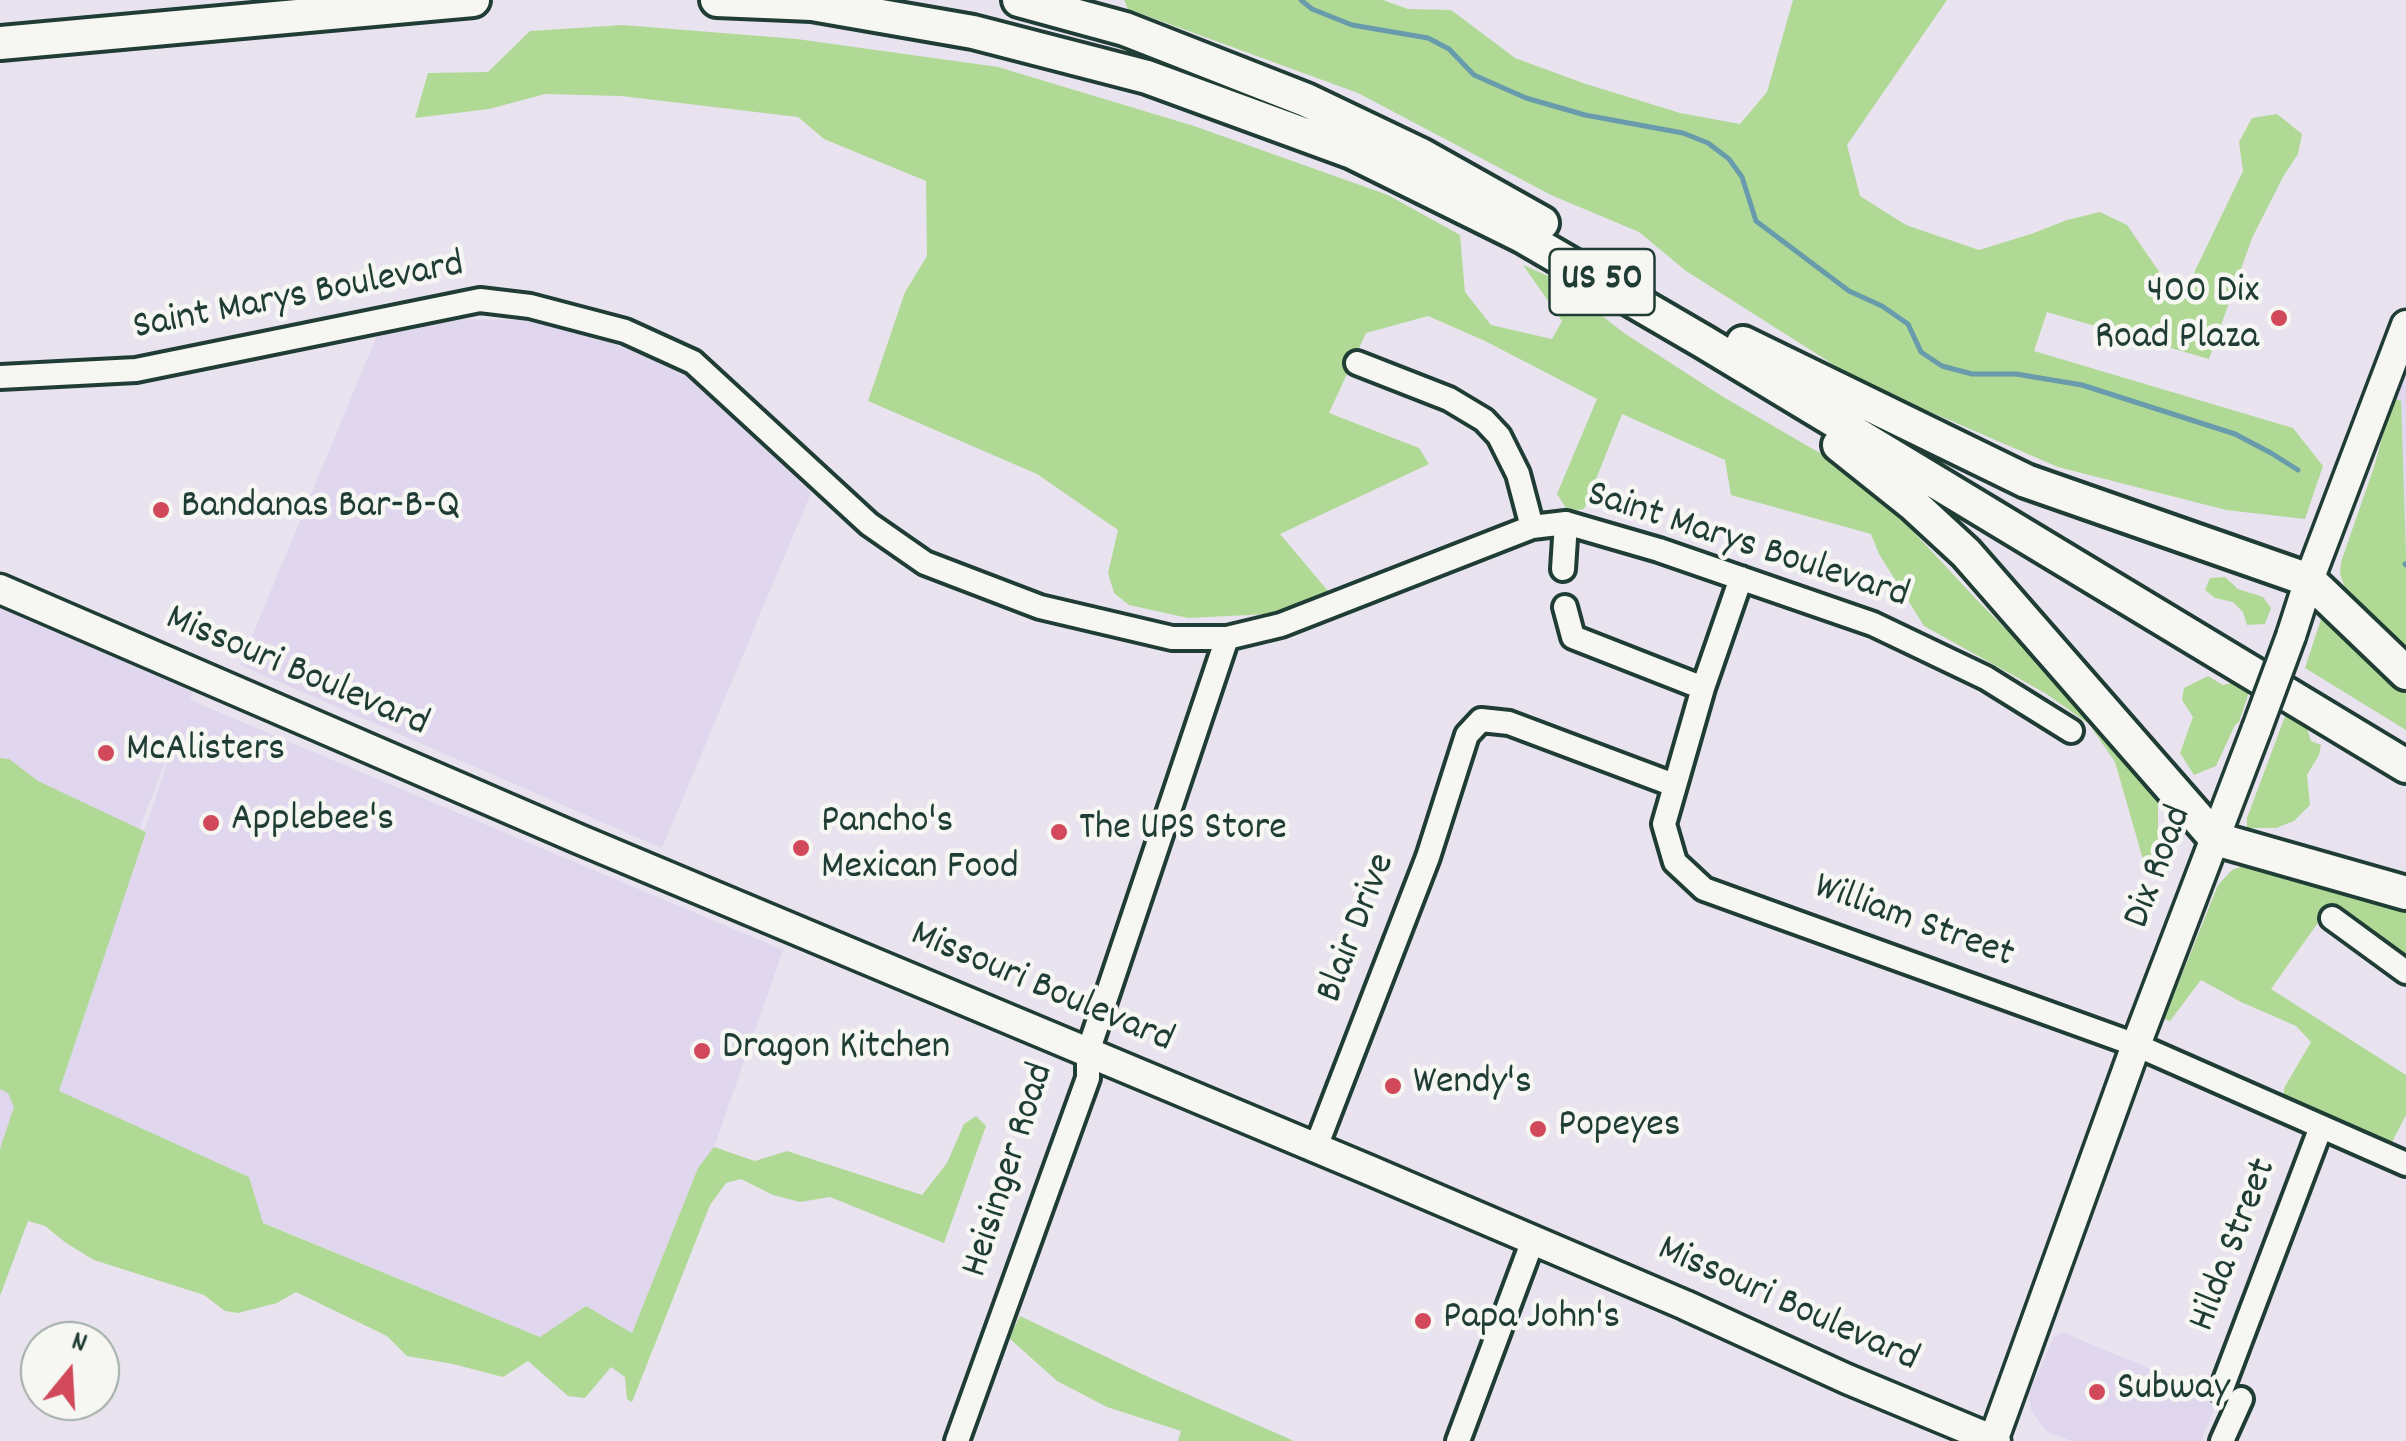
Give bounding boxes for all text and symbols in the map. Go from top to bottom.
street label: Saint Marys Boulevard [130,243,468,355]
road number: US 50 [1550,249,1654,315]
place label: 400 Dix Road Plaza [2095,271,2259,365]
marker: 400 Dix Road Plaza [2268,307,2290,329]
street label: Saint Marys Boulevard [1580,473,1914,623]
place label: Bandanas Bar-B-Q [181,486,460,534]
marker: Bandanas Bar-B-Q [150,499,172,521]
street label: Missouri Boulevard [157,597,435,751]
place label: McAlisters [126,729,285,777]
marker: McAlisters [95,742,117,764]
place label: Applebee's [231,799,394,847]
street label: Dix Road [2116,800,2206,936]
place label: Pancho's Mexican Food [821,801,1019,895]
place label: The UPS Store [1079,808,1287,856]
marker: Applebee's [200,812,222,834]
marker: The UPS Store [1048,821,1070,843]
marker: Pancho's Mexican Food [790,837,812,859]
street label: Blair Drive [1309,848,1409,1010]
street label: William Street [1806,866,2020,982]
street label: Missouri Boulevard [902,913,1180,1067]
place label: Dragon Kitchen [722,1027,950,1075]
marker: Dragon Kitchen [691,1040,713,1062]
street label: Heisinger Road [954,1058,1068,1284]
place label: Wendy's [1413,1062,1532,1110]
marker: Wendy's [1382,1075,1404,1097]
place label: Popeyes [1558,1105,1681,1153]
marker: Popeyes [1527,1118,1549,1140]
street label: Hilda Street [2181,1153,2291,1339]
street label: Missouri Boulevard [1649,1228,1925,1386]
place label: Papa John's [1443,1297,1620,1345]
marker: Papa John's [1412,1310,1434,1332]
north arrow [20,1321,120,1421]
text: N [66,1323,91,1366]
place label: Subway [2117,1368,2230,1416]
marker: Subway [2086,1381,2108,1403]

